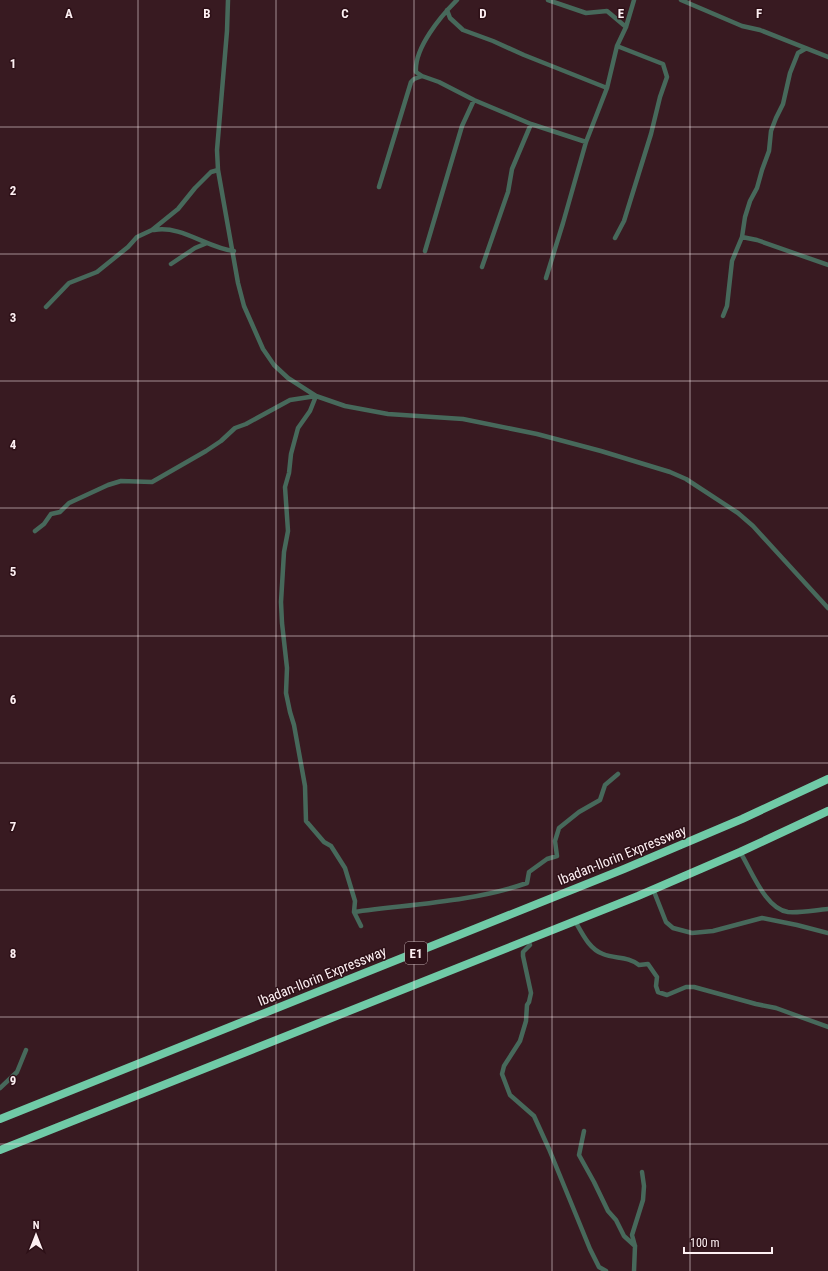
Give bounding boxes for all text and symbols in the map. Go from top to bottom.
text: A [65,6,73,21]
text: B [203,6,211,21]
text: C [341,6,349,21]
text: D [479,6,487,21]
text: E [618,6,625,21]
text: F [756,6,762,21]
text: 1 [10,56,16,71]
text: 2 [10,183,17,198]
text: 3 [10,310,16,325]
text: 4 [10,437,17,452]
text: 5 [10,564,17,579]
text: 6 [10,692,17,707]
text: 7 [10,819,17,834]
street label: Ibadan-Ilorin Expressway [555,822,689,888]
road number: E1 [405,942,427,964]
street label: Ibadan-Ilorin Expressway [255,943,389,1009]
text: 8 [10,946,16,961]
text: 9 [10,1073,16,1088]
north arrow [16,1215,56,1255]
text: N [33,1219,40,1232]
scale bar [684,1229,772,1255]
text: 100 m [690,1236,720,1250]

